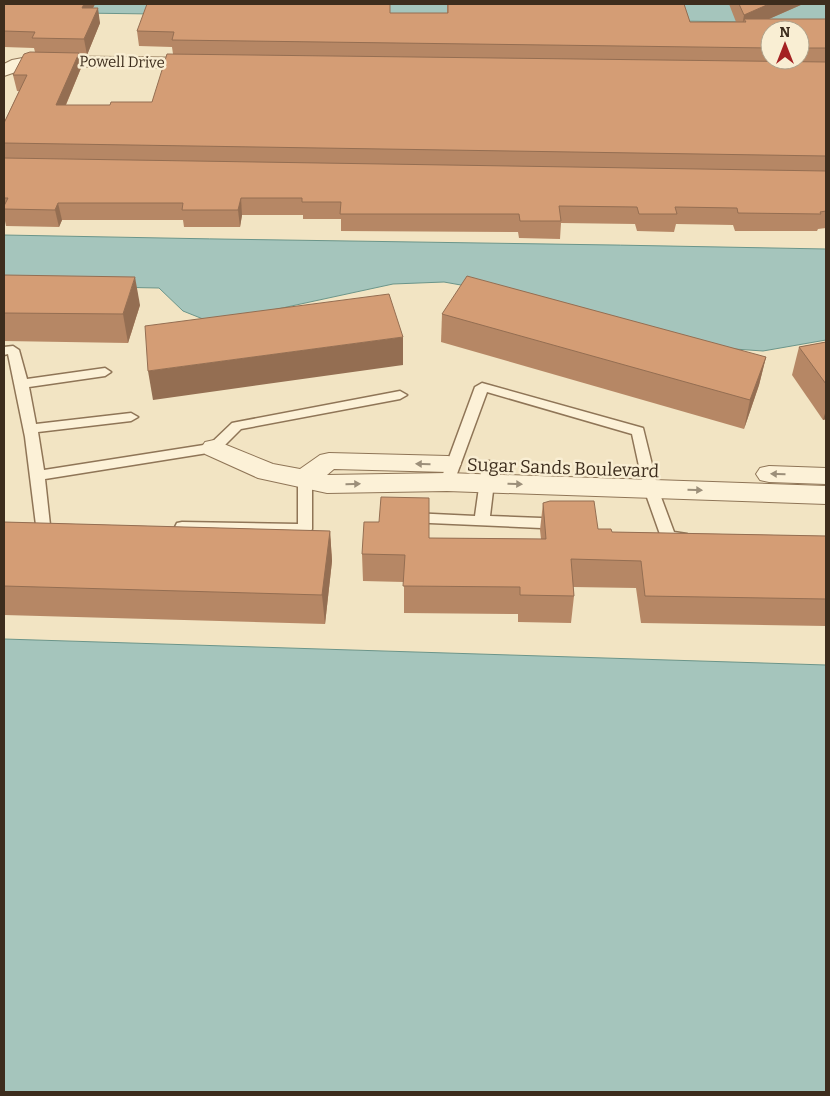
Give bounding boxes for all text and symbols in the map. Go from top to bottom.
north arrow [760,20,810,70]
text: N [780,24,791,41]
street label: Powell Drive [79,52,165,72]
street label: Sugar Sands Boulevard [467,454,660,482]
one-way arrow [414,460,430,468]
one-way arrow [769,470,785,478]
one-way arrow [345,480,361,488]
one-way arrow [508,480,524,488]
one-way arrow [688,487,704,495]

